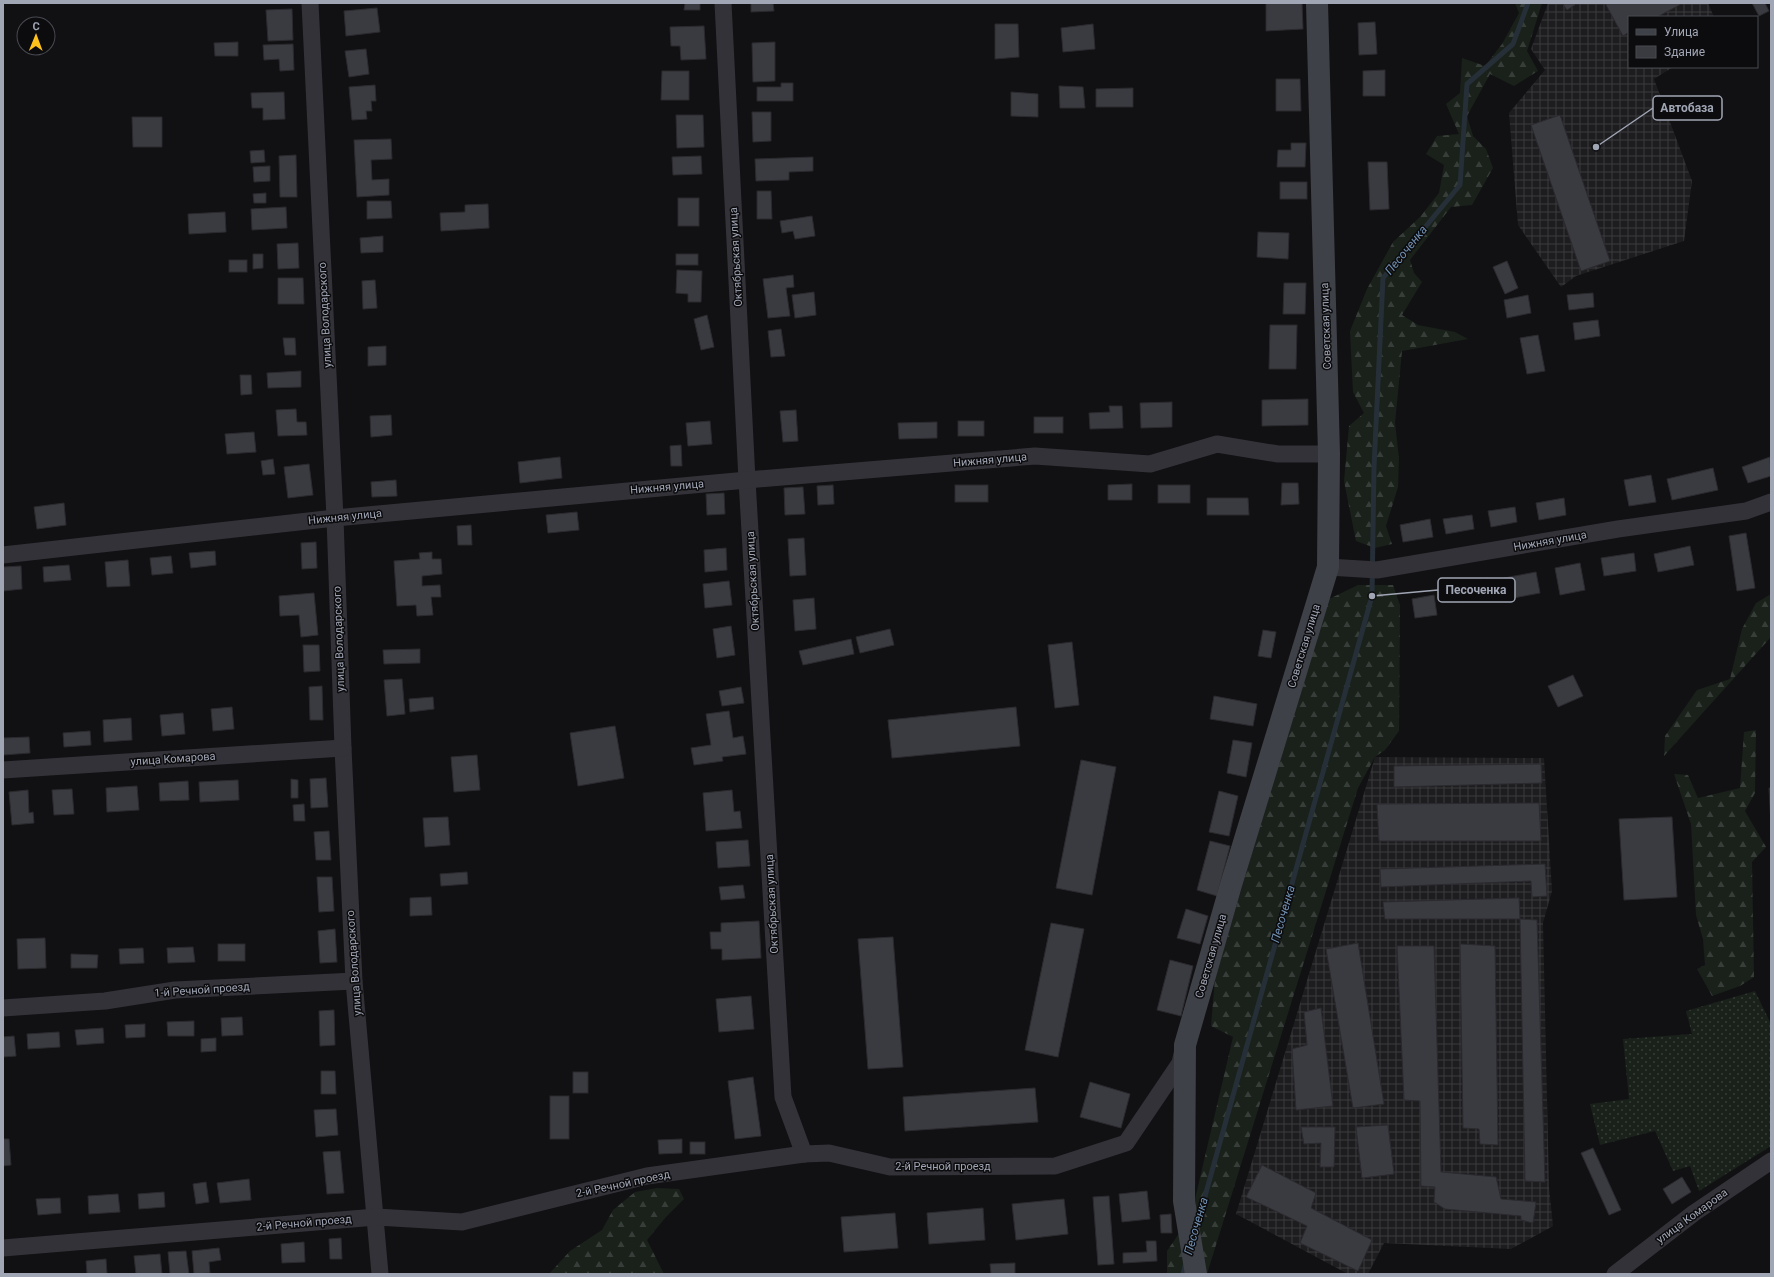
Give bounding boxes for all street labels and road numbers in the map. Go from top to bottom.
street label: Октябрьская улица [727,207,745,307]
street label: улица Володарского [316,262,334,368]
street label: Советская улица [1318,282,1334,370]
street label: Нижняя улица [953,450,1027,470]
street label: Нижняя улица [630,477,704,497]
street label: Нижняя улица [308,507,382,527]
street label: Нижняя улица [1512,528,1588,554]
street label: Октябрьская улица [744,531,762,631]
street label: улица Володарского [331,586,347,692]
street label: Советская улица [1285,602,1323,690]
street label: улица Комарова [130,750,216,768]
street label: Октябрьская улица [763,854,781,954]
street label: улица Володарского [344,910,364,1016]
street label: Советская улица [1193,912,1229,1000]
street label: 1-й Речной проезд [154,980,250,1000]
street label: 2-й Речной проезд [895,1160,991,1173]
street label: 2-й Речной проезд [575,1168,671,1200]
street label: улица Комарова [1654,1186,1730,1246]
street label: 2-й Речной проезд [256,1212,353,1234]

